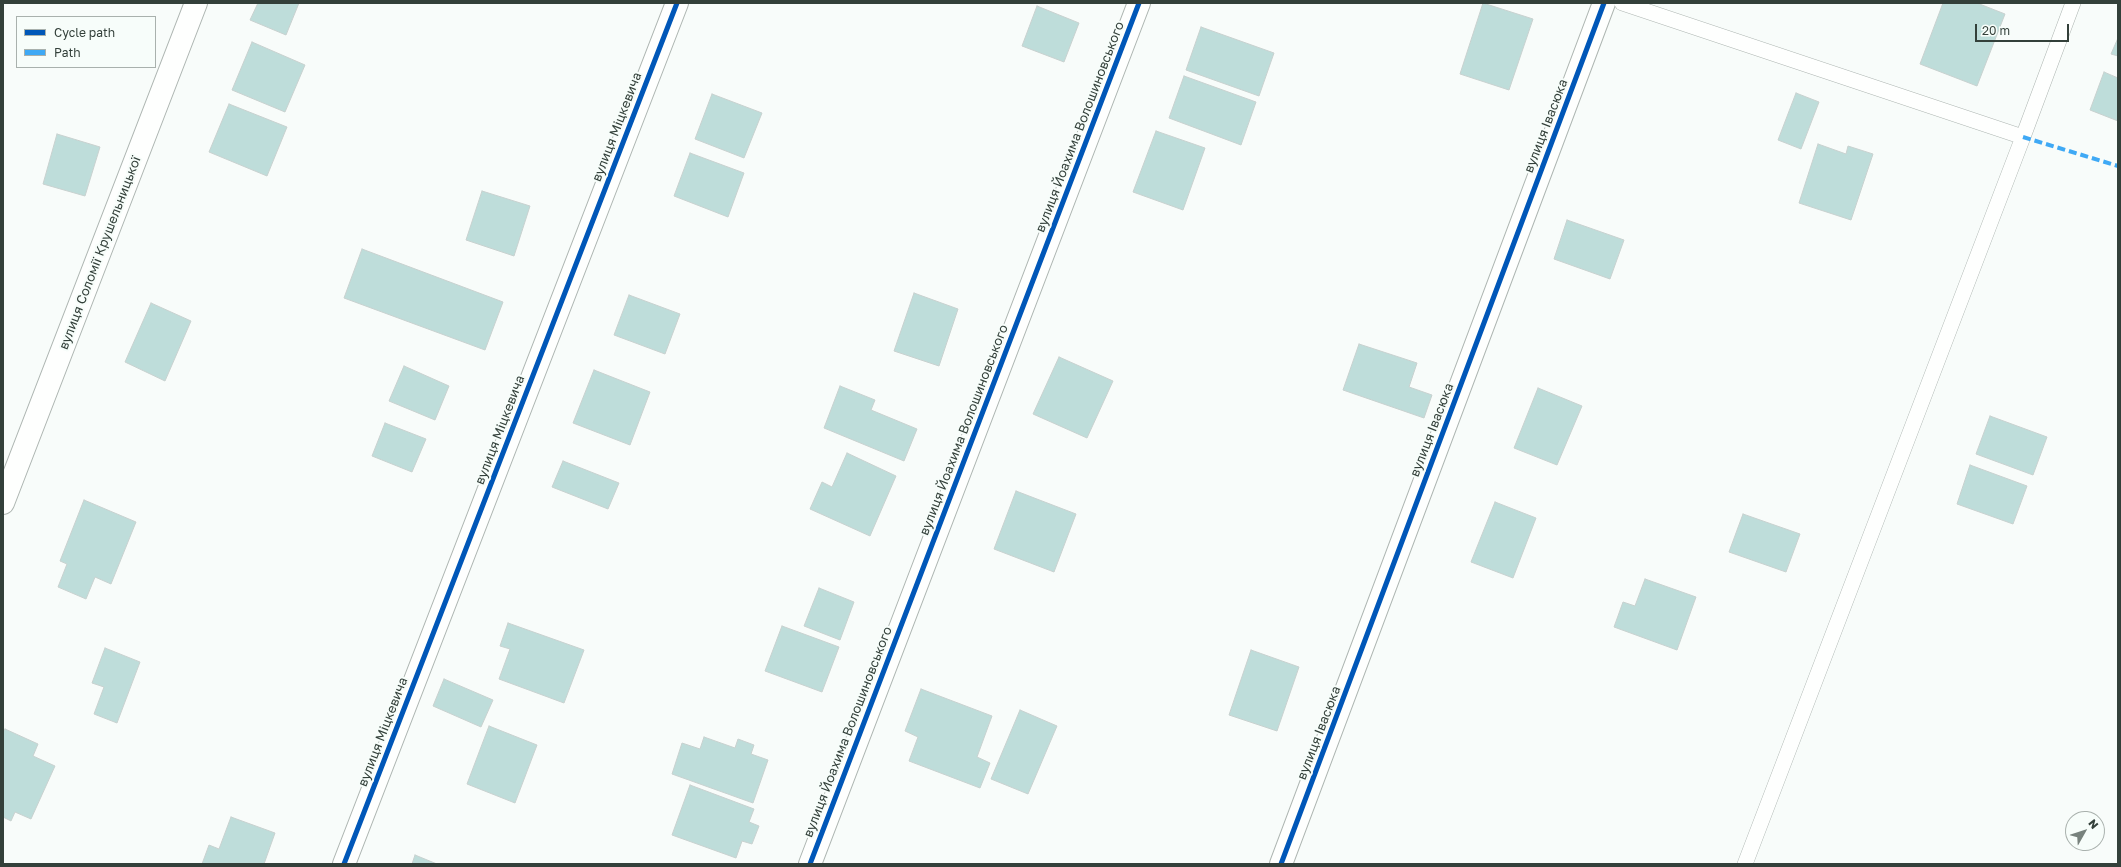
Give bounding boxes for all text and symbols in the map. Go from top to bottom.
legend [16,16,156,68]
scale bar [1977,16,2071,42]
street label: вулиця Йоахима Волошиновського [1033,19,1127,235]
text: 20 m [1982,23,2010,38]
text: Cycle path [54,25,115,40]
text: Path [54,45,81,60]
street label: вулиця Міцкевича [589,70,645,184]
street label: вулиця Івасюка [1521,77,1571,175]
street label: вулиця Соломії Крушельницької [56,154,144,352]
street label: вулиця Йоахима Волошиновського [917,322,1011,538]
street label: вулиця Міцкевича [472,373,528,487]
street label: вулиця Івасюка [1407,381,1457,479]
street label: вулиця Йоахима Волошиновського [801,624,895,840]
street label: вулиця Міцкевича [355,675,411,789]
street label: вулиця Івасюка [1294,684,1344,782]
north arrow [2065,811,2105,851]
text: N [2086,816,2102,831]

